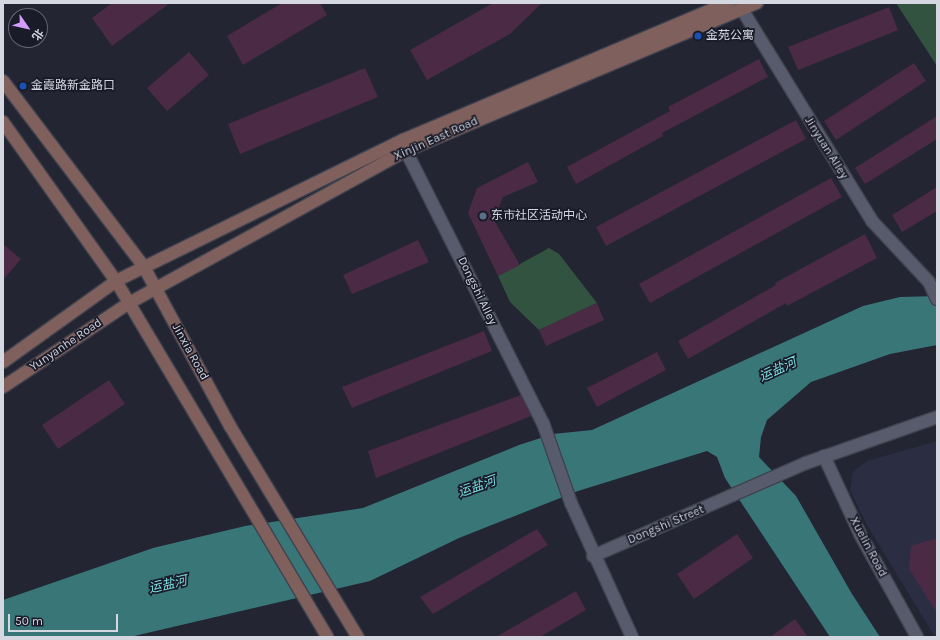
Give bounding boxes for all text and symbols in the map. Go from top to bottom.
north arrow [8,8,48,48]
text: 北 [29,26,46,43]
place label: 金苑公寓 [706,29,754,43]
marker: 金苑公寓 [693,31,703,41]
place label: 金霞路新金路口 [31,79,115,93]
marker: 金霞路新金路口 [18,81,28,91]
street label: Xinjin East Road [392,114,480,164]
street label: Jinyuan Alley [801,114,851,182]
place label: 东市社区活动中心 [491,209,587,223]
marker: 东市社区活动中心 [478,211,488,221]
street label: Dongshi Alley [454,255,500,327]
street label: Yunyanhe Road [27,316,105,374]
street label: Jinxia Road [169,321,211,383]
water label: 运盐河 [757,355,799,385]
water label: 运盐河 [456,473,498,501]
street label: Dongshi Street [626,502,706,548]
street label: Xuelin Road [846,515,890,579]
water label: 运盐河 [147,573,189,597]
scale bar [10,606,120,632]
text: 50 m [15,614,43,628]

